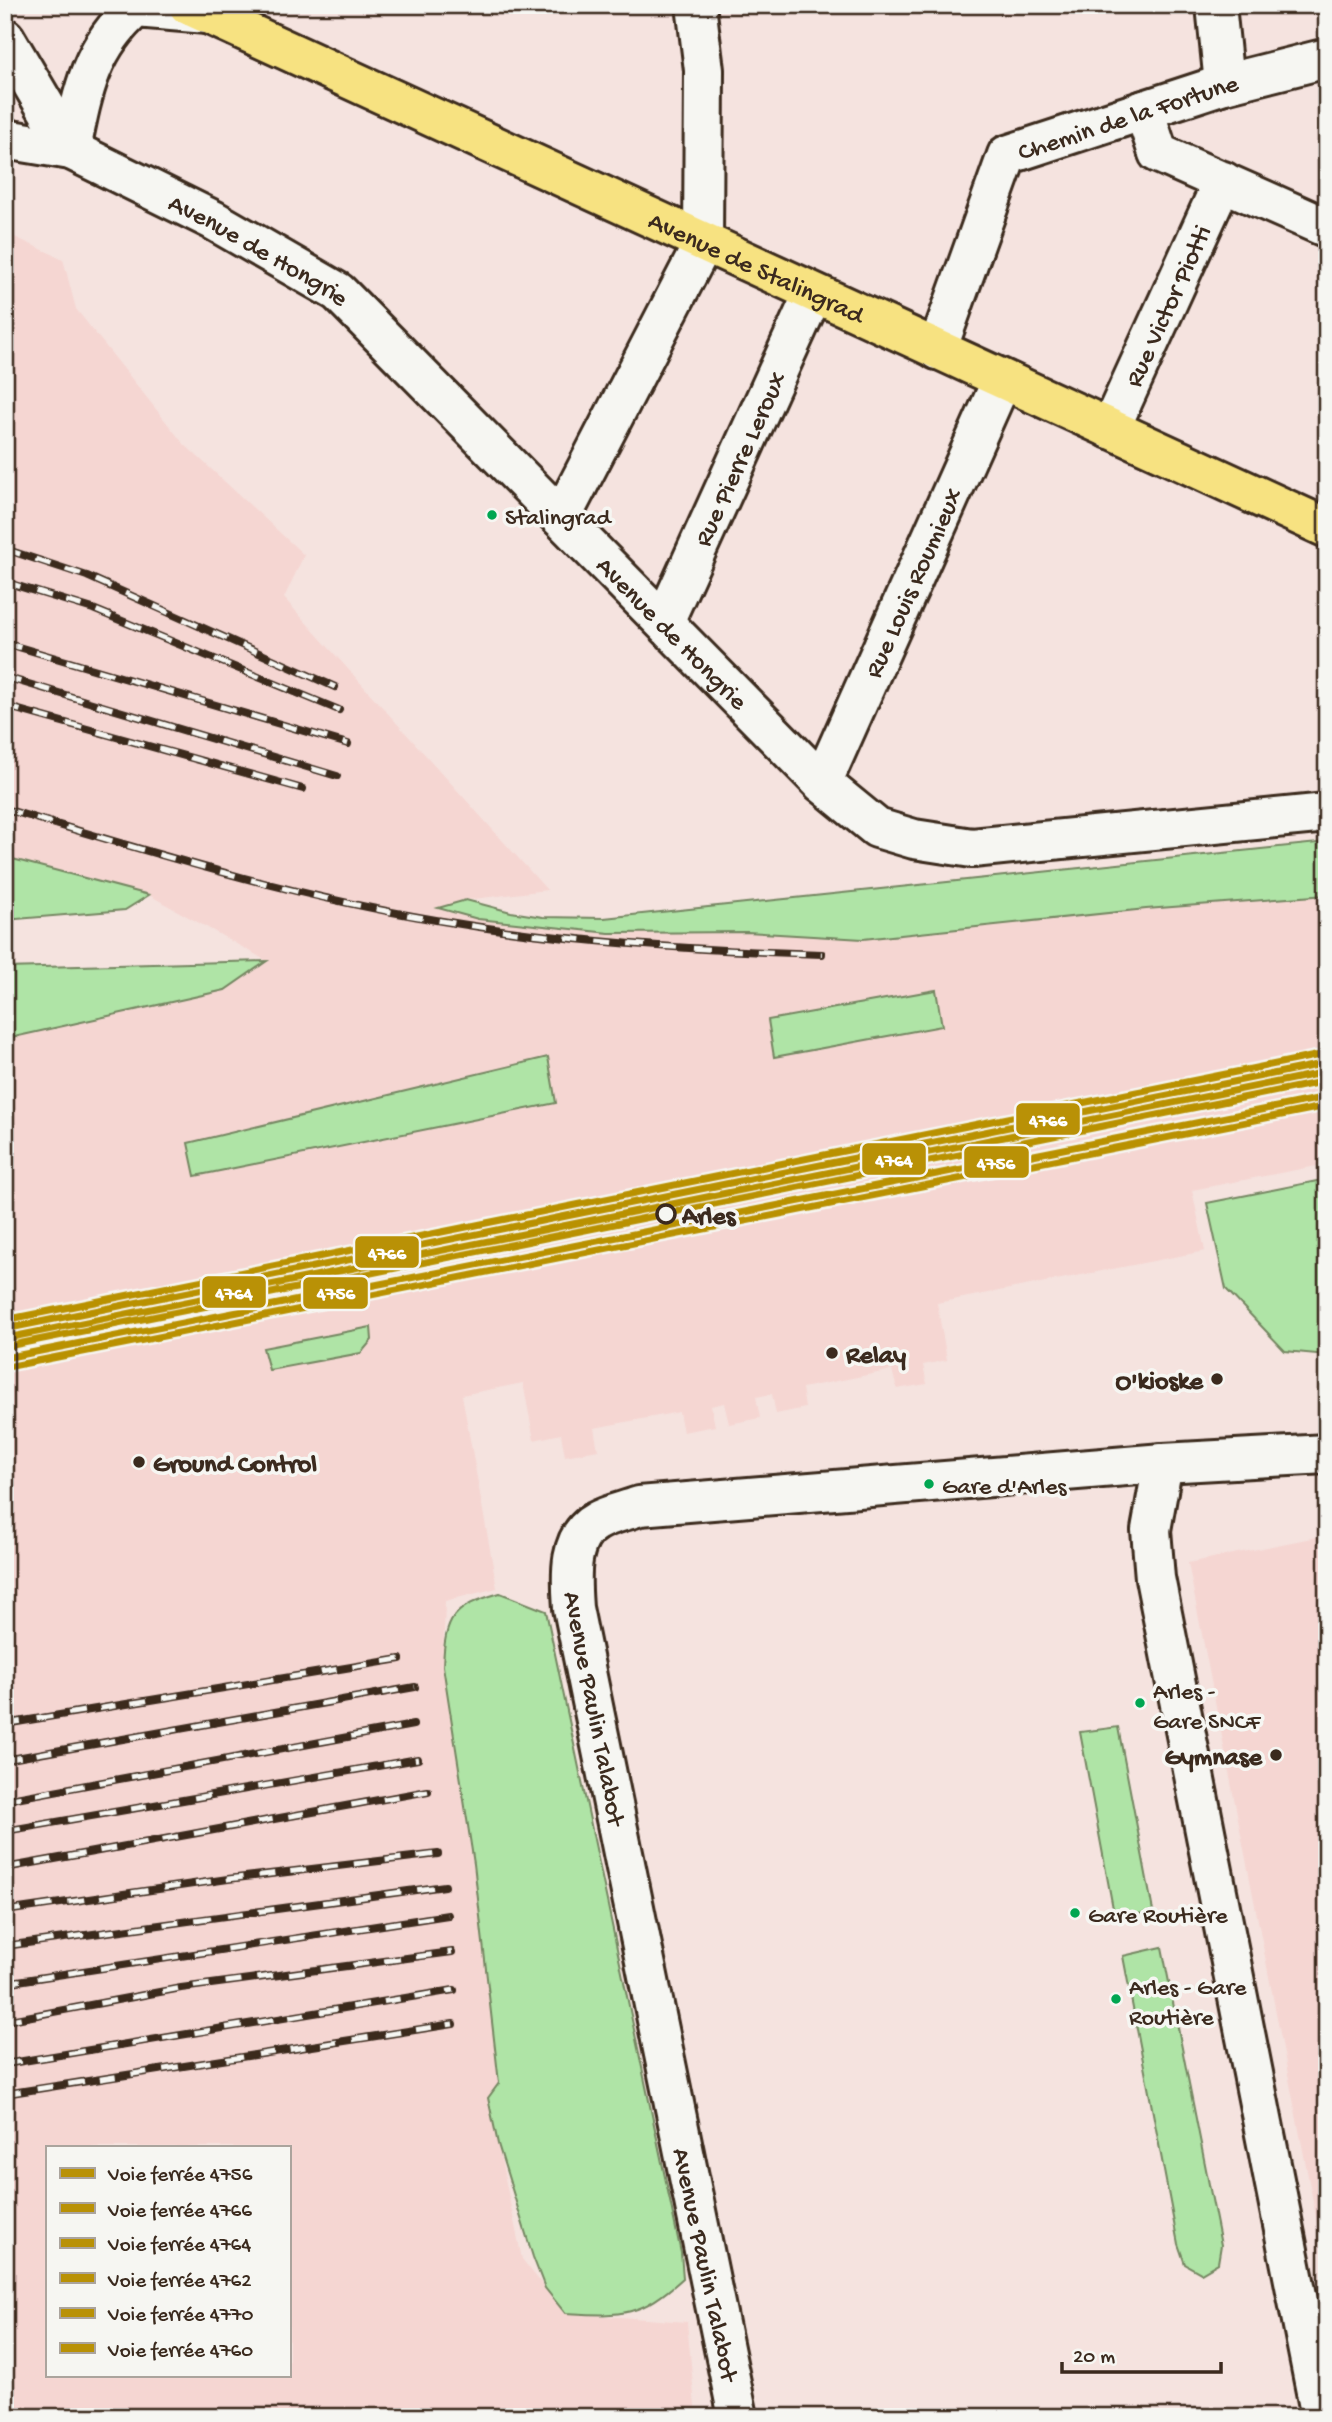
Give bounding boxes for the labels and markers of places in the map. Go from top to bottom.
place label: Stalingrad [505,505,613,534]
marker: Stalingrad [485,508,499,522]
place label: Arles [681,1203,737,1234]
marker: Arles [656,1204,676,1224]
place label: Relay [845,1342,906,1373]
marker: Relay [824,1345,840,1361]
place label: O'kioske [1115,1368,1205,1399]
marker: O'kioske [1209,1371,1225,1387]
place label: Ground Control [153,1451,317,1482]
marker: Ground Control [131,1454,147,1470]
place label: Gare d'Arles [942,1474,1068,1503]
marker: Gare d'Arles [922,1477,936,1491]
place label: Arles - Gare SNCF [1153,1679,1262,1738]
marker: Arles - Gare SNCF [1133,1696,1147,1710]
place label: Gymnase [1165,1744,1264,1775]
marker: Gymnase [1268,1747,1284,1763]
place label: Gare Routière [1088,1903,1228,1932]
marker: Gare Routière [1068,1906,1082,1920]
place label: Arles - Gare Routière [1129,1975,1247,2034]
marker: Arles - Gare Routière [1109,1992,1123,2006]

